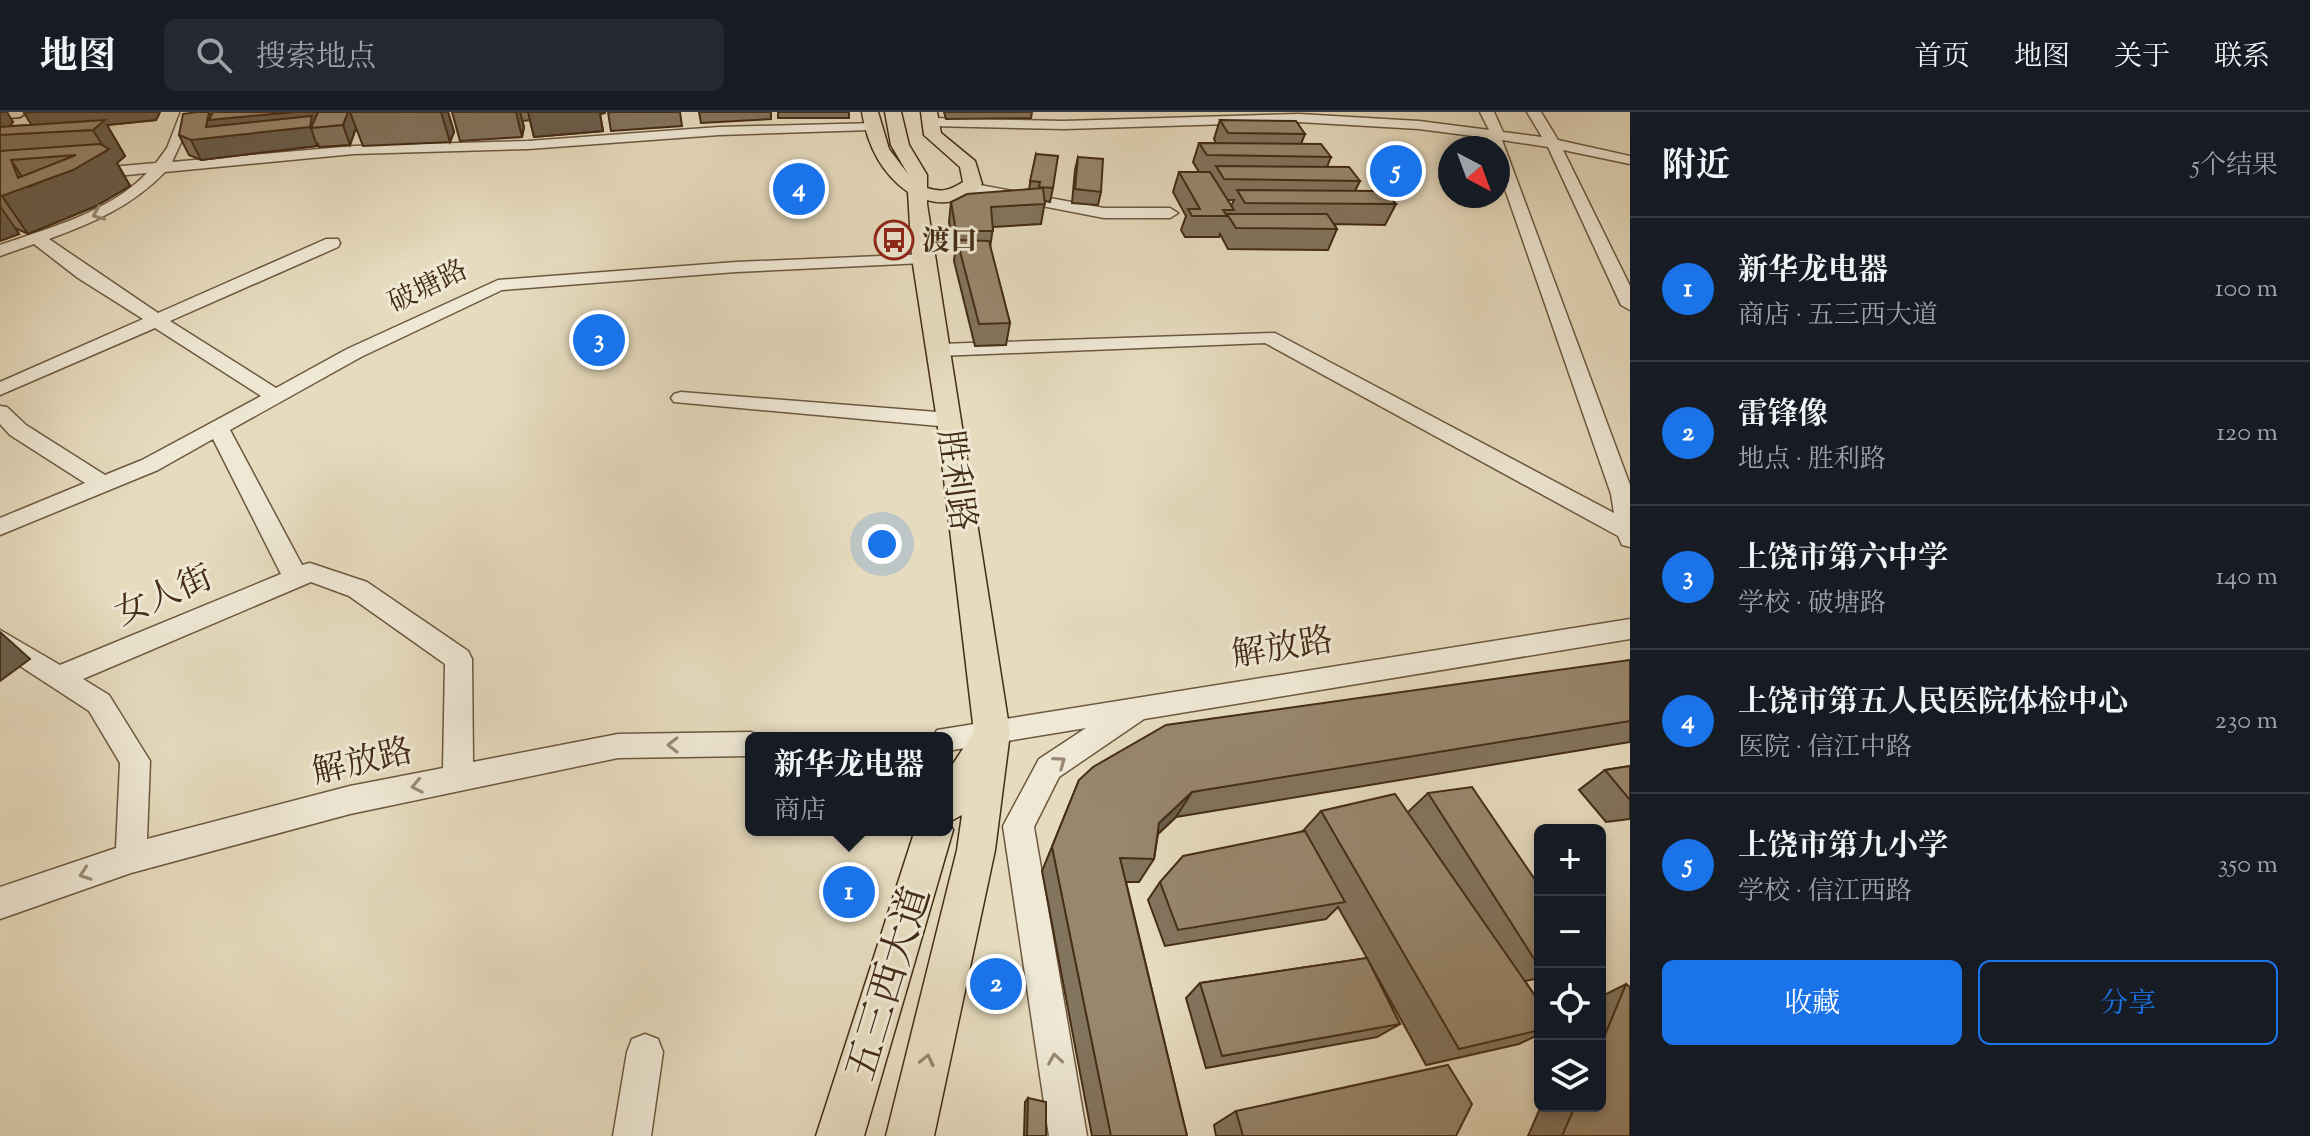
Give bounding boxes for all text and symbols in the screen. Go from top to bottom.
search box [164,19,724,91]
text: 地图 [40,32,116,86]
icon: search [192,33,236,77]
text: 搜索地点 [256,37,376,80]
text: 首页 [1914,38,1970,78]
text: 地图 [2014,38,2070,78]
text: 关于 [2114,38,2170,78]
text: 联系 [2214,38,2270,78]
north arrow [1438,136,1510,208]
pin: 5 [1370,141,1422,201]
text: 附近 [1662,143,1730,192]
text: 5个结果 [2191,148,2278,185]
pin: 4 [773,159,825,219]
one-way arrow [92,204,106,221]
bus stop icon: 渡口 [873,219,915,261]
place label: 渡口 [922,223,978,263]
text: 新华龙电器 [1738,250,1888,293]
street label: 破塘路 [382,251,475,324]
text: 1 [1684,271,1692,308]
text: 100 m [2215,271,2278,308]
text: 商店 · 五三西大道 [1738,298,1938,335]
pin: 3 [573,310,625,370]
text: 雷锋像 [1738,394,1828,437]
text: 2 [1682,415,1694,452]
text: 120 m [2216,415,2278,452]
street label: 胜利路 [923,427,986,534]
text: 地点 · 胜利路 [1738,442,1886,479]
your location [862,524,902,564]
text: 上饶市第六中学 [1738,538,1948,581]
street label: 女人街 [108,555,221,640]
text: 3 [1683,559,1693,596]
text: 140 m [2215,559,2278,596]
text: 学校 · 破塘路 [1738,586,1886,623]
street label: 解放路 [1228,617,1337,682]
text: 上饶市第五人民医院体检中心 [1738,682,2128,725]
text: 4 [1681,703,1695,740]
text: 230 m [2215,703,2278,740]
street label: 解放路 [308,728,418,799]
text: 医院 · 信江中路 [1738,730,1912,767]
popup [745,732,953,836]
one-way arrow [666,737,679,754]
text: 新华龙电器 [774,745,924,788]
one-way arrow [1051,757,1065,772]
one-way arrow [410,777,424,794]
text: 商店 [774,793,826,830]
map controls [1534,824,1606,1112]
button: + [1534,824,1606,896]
text: 上饶市第九小学 [1738,826,1948,869]
text: 5 [1684,847,1692,884]
text: 350 m [2218,847,2278,884]
pin: 1 [823,862,875,922]
one-way arrow [78,864,92,881]
text: 学校 · 信江西路 [1738,874,1912,911]
street label: 五三西大道 [835,880,948,1088]
button: − [1534,896,1606,968]
pin: 2 [970,954,1022,1014]
button: 收藏 [1662,960,1962,1045]
button: 分享 [1978,960,2278,1045]
button: locate [1534,968,1606,1040]
button: layers [1534,1040,1606,1112]
one-way arrow [1047,1052,1064,1066]
one-way arrow [918,1054,935,1067]

